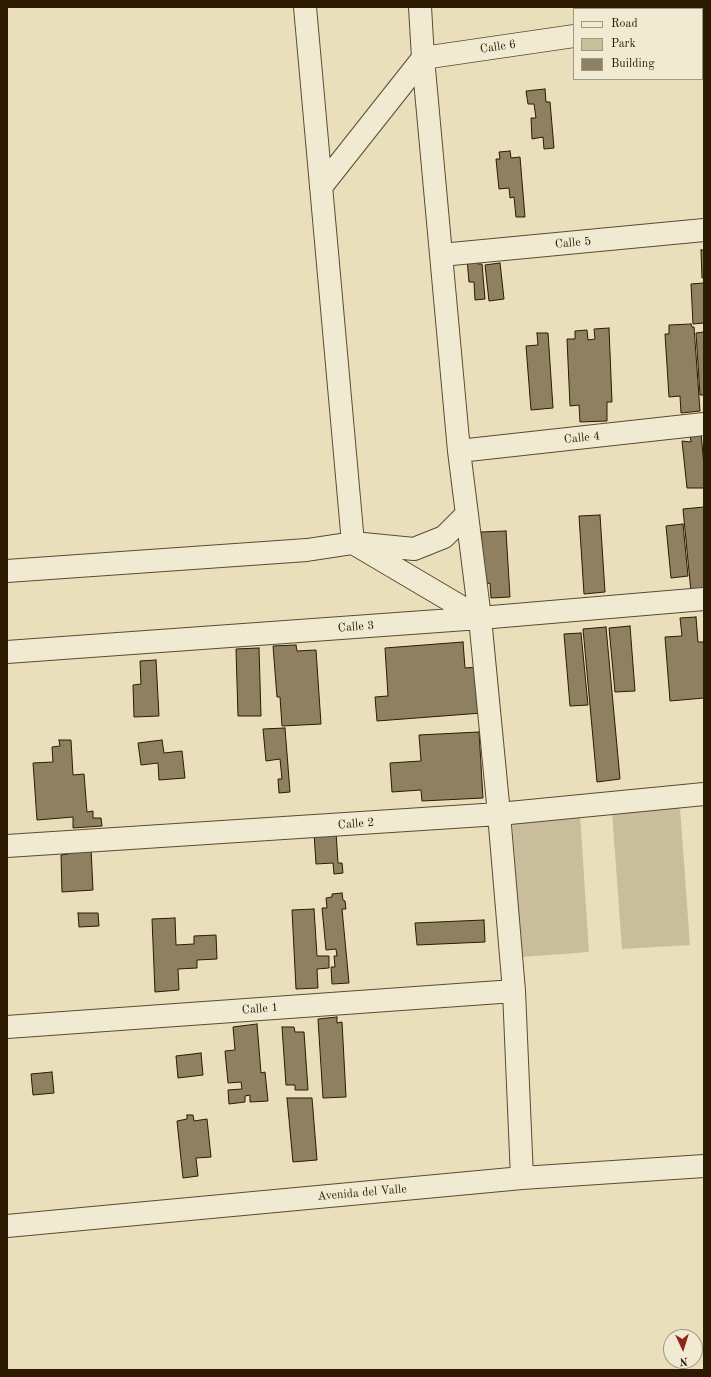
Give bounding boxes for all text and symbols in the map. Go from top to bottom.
legend [573,8,703,80]
text: Road [611,18,638,30]
street label: Calle 6 [479,37,517,57]
text: Park [611,38,636,50]
text: Building [611,58,655,70]
street label: Calle 5 [554,234,592,252]
street label: Calle 4 [563,429,601,447]
street label: Calle 3 [337,619,375,635]
street label: Calle 2 [337,816,375,832]
street label: Calle 1 [241,1001,279,1017]
street label: Avenida del Valle [317,1182,407,1204]
north arrow [663,1329,703,1369]
text: N [679,1355,688,1366]

